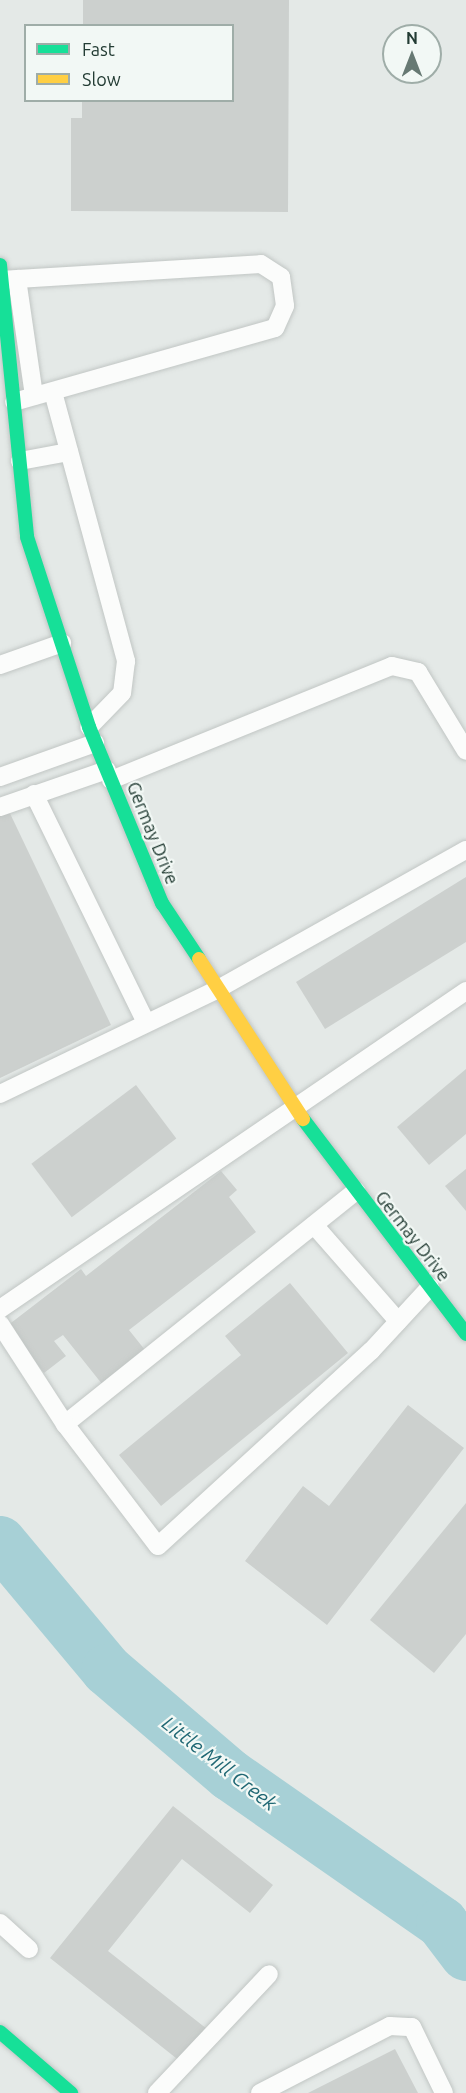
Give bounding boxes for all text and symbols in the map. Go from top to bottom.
legend [24,24,234,102]
north arrow [382,24,442,84]
text: N [406,29,418,47]
text: Fast [82,39,115,59]
text: Slow [82,69,121,89]
street label: Germay Drive [123,779,183,887]
street label: Germay Drive [371,1186,455,1286]
water label: Little Mill Creek [158,1711,282,1815]

